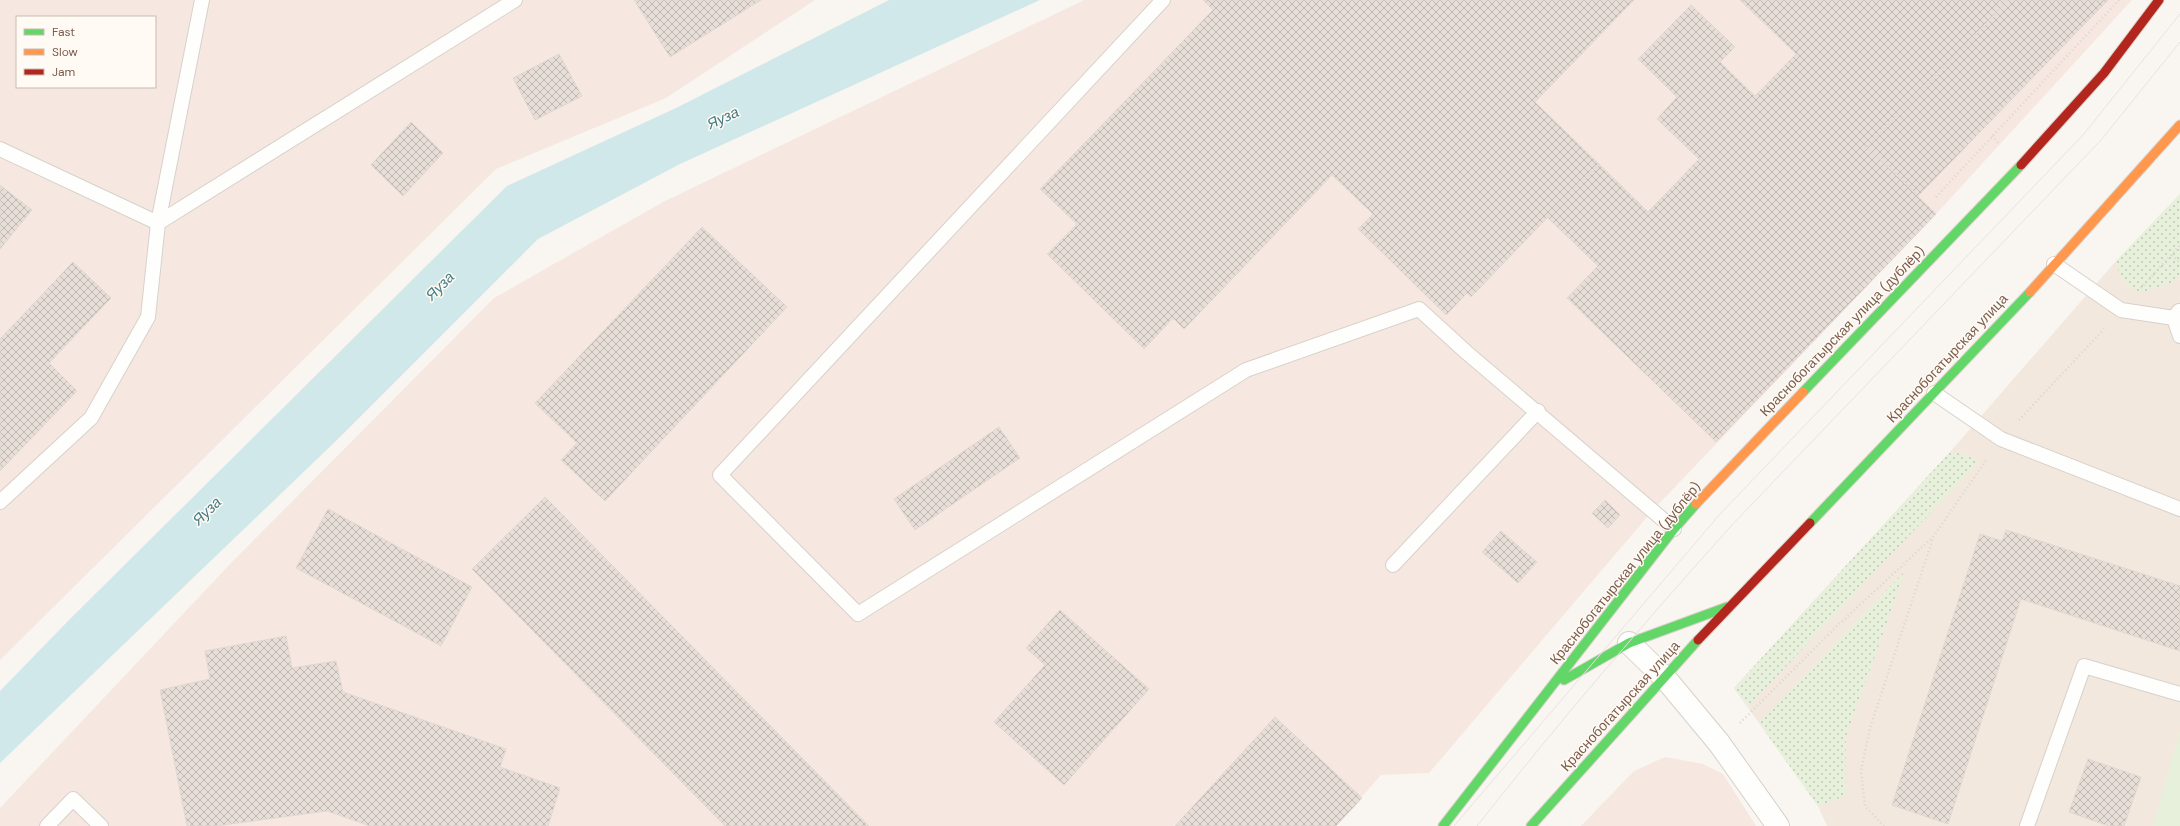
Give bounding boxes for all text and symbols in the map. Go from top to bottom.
legend [16,16,156,88]
text: Fast [52,24,75,40]
text: Slow [52,44,78,60]
text: Jam [52,64,75,80]
water label: Яуза [703,102,742,134]
street label: Краснобогатырская улица (дублёр) [1756,242,1928,420]
water label: Яуза [421,267,459,305]
street label: Краснобогатырская улица [1883,290,2012,426]
street label: Краснобогатырская улица (дублёр) [1546,478,1704,668]
water label: Яуза [188,492,226,530]
street label: Краснобогатырская улица [1557,637,1684,775]

